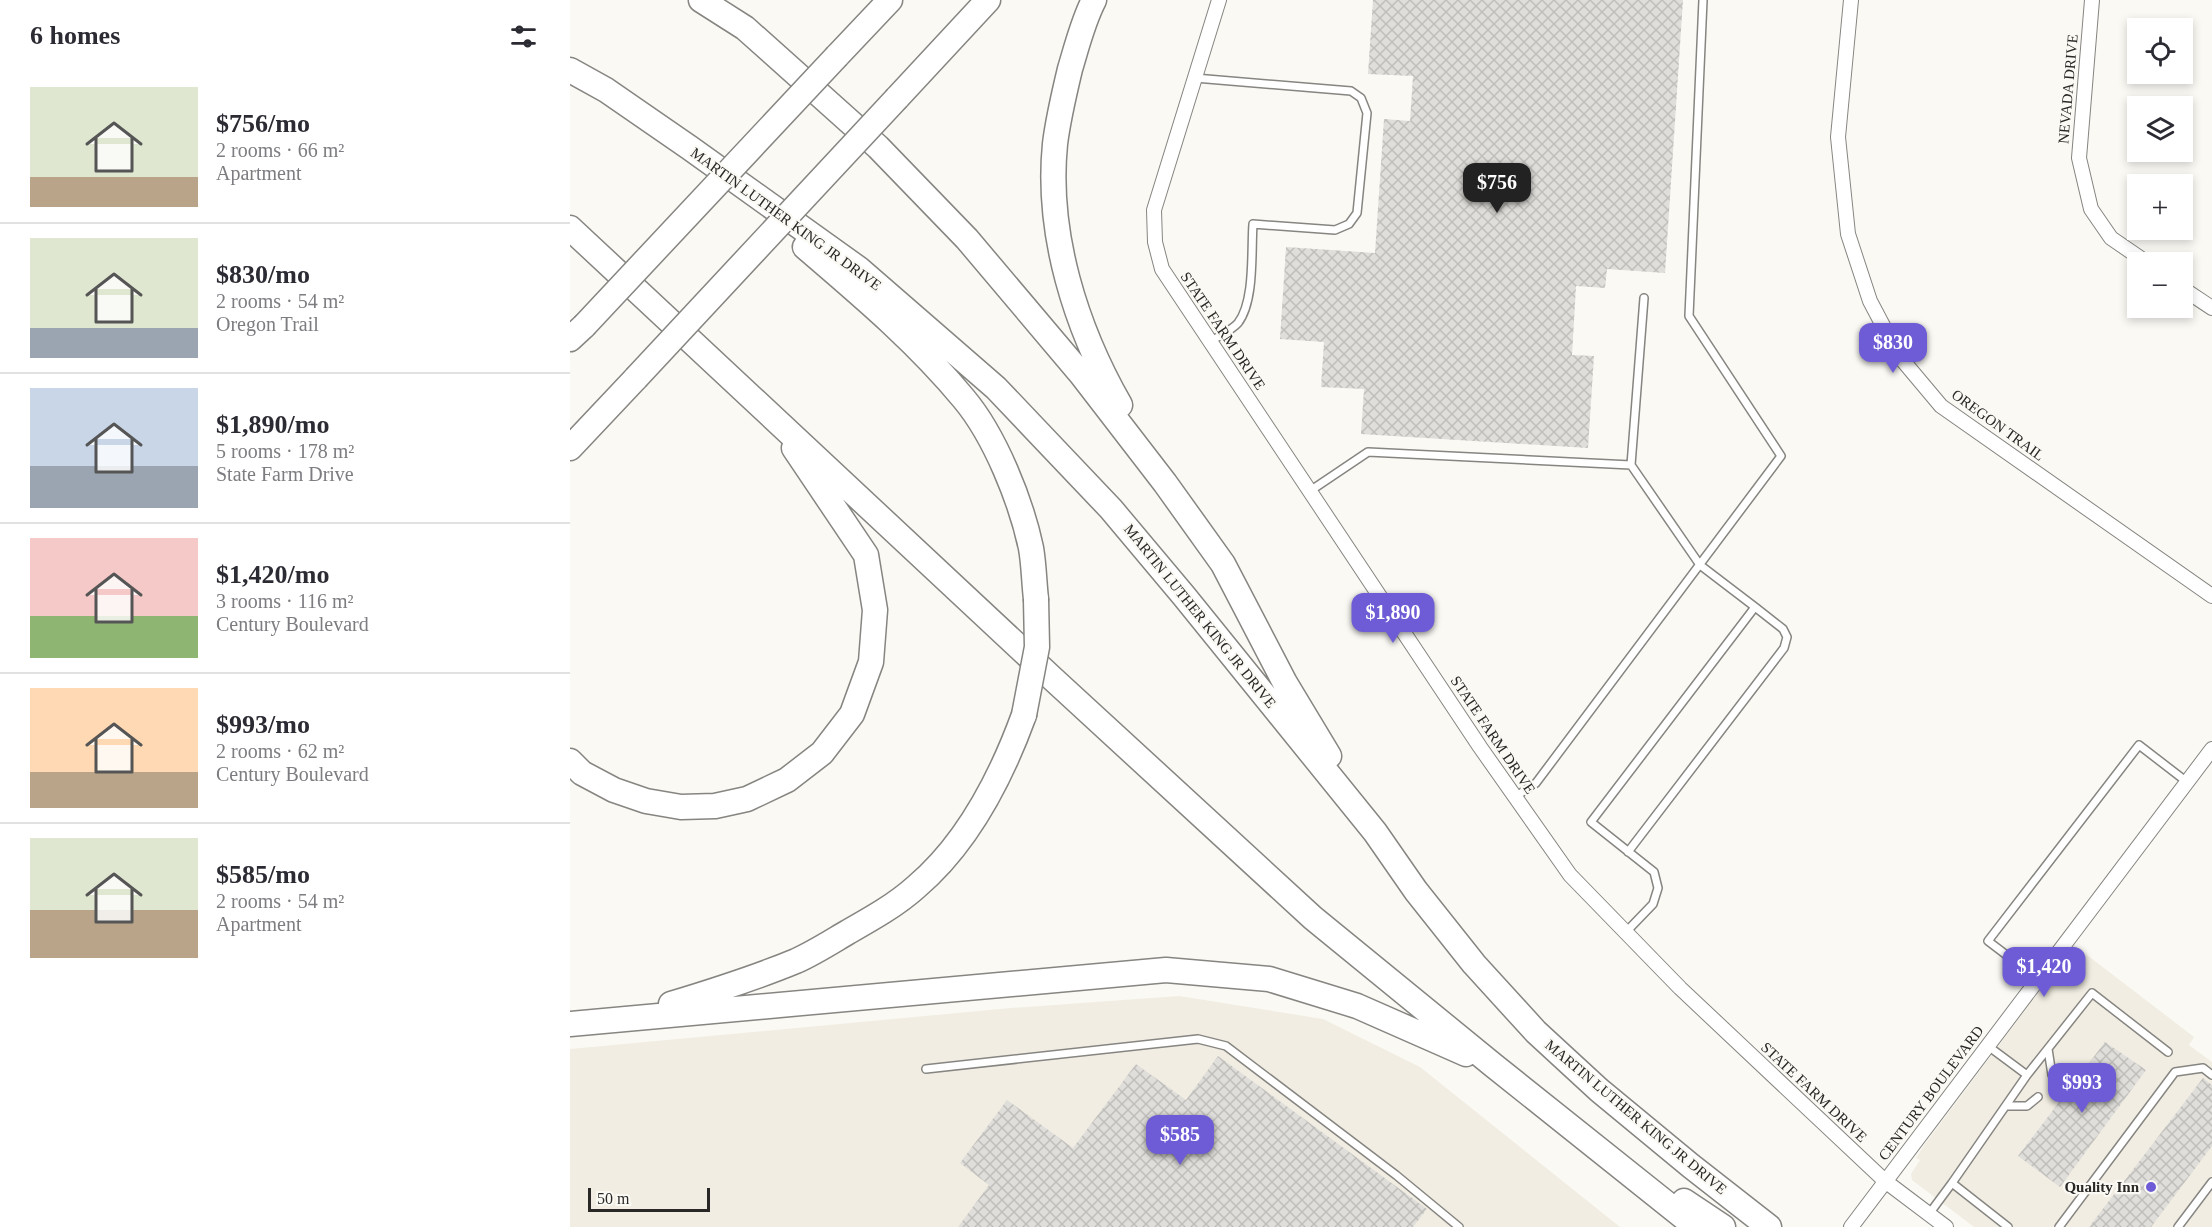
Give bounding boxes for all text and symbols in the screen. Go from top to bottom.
map controls [2127,18,2193,318]
button: locate [2127,18,2193,84]
icon: filters [507,20,540,53]
text: 6 homes [30,21,120,50]
street label: NEVADA DRIVE [2055,33,2081,145]
button: layers [2127,96,2193,162]
text: $756/mo [216,109,310,138]
icon: home [78,111,150,183]
text: 2 rooms · 66 m² [216,139,344,161]
street label: MARTIN LUTHER KING JR DRIVE [688,144,884,294]
text: Apartment [216,162,302,184]
pin: $756 [1461,163,1533,214]
text: $756 [1477,171,1517,193]
button: + [2127,174,2193,240]
button: − [2127,252,2193,318]
text: $830/mo [216,260,310,289]
icon: home [78,262,150,334]
street label: STATE FARM DRIVE [1178,269,1268,393]
text: 2 rooms · 54 m² [216,290,344,312]
text: Oregon Trail [216,313,319,335]
pin: $830 [1857,323,1929,374]
text: $830 [1873,331,1913,353]
street label: OREGON TRAIL [1949,386,2047,464]
text: $1,890/mo [216,410,329,439]
icon: home [78,412,150,484]
text: 5 rooms · 178 m² [216,440,354,462]
text: State Farm Drive [216,463,354,485]
street label: MARTIN LUTHER KING JR DRIVE [1121,521,1279,711]
text: $1,420/mo [216,560,329,589]
icon: home [78,562,150,634]
text: 3 rooms · 116 m² [216,590,353,612]
pin: $1,890 [1344,593,1442,644]
text: $1,890 [1366,601,1421,623]
text: Century Boulevard [216,613,369,635]
street label: STATE FARM DRIVE [1448,673,1538,797]
text: $993/mo [216,710,310,739]
icon: home [78,712,150,784]
text: 2 rooms · 62 m² [216,740,344,762]
text: Century Boulevard [216,763,369,785]
text: $585/mo [216,860,310,889]
icon: home [78,862,150,934]
text: 2 rooms · 54 m² [216,890,344,912]
text: Apartment [216,913,302,935]
pin: $1,420 [1995,947,2093,998]
text: $1,420 [2017,955,2072,977]
street label: CENTURY BOULEVARD [1875,1023,1987,1163]
street label: MARTIN LUTHER KING JR DRIVE [1542,1036,1730,1198]
street label: STATE FARM DRIVE [1758,1039,1870,1145]
pin: $993 [2046,1063,2118,1114]
text: $993 [2062,1071,2102,1093]
pin: $585 [1144,1115,1216,1166]
text: $585 [1160,1123,1200,1145]
place label: Quality Inn [2064,1179,2140,1195]
marker: Quality Inn [2144,1180,2158,1194]
scale bar [588,1185,710,1212]
text: 50 m [597,1190,629,1207]

